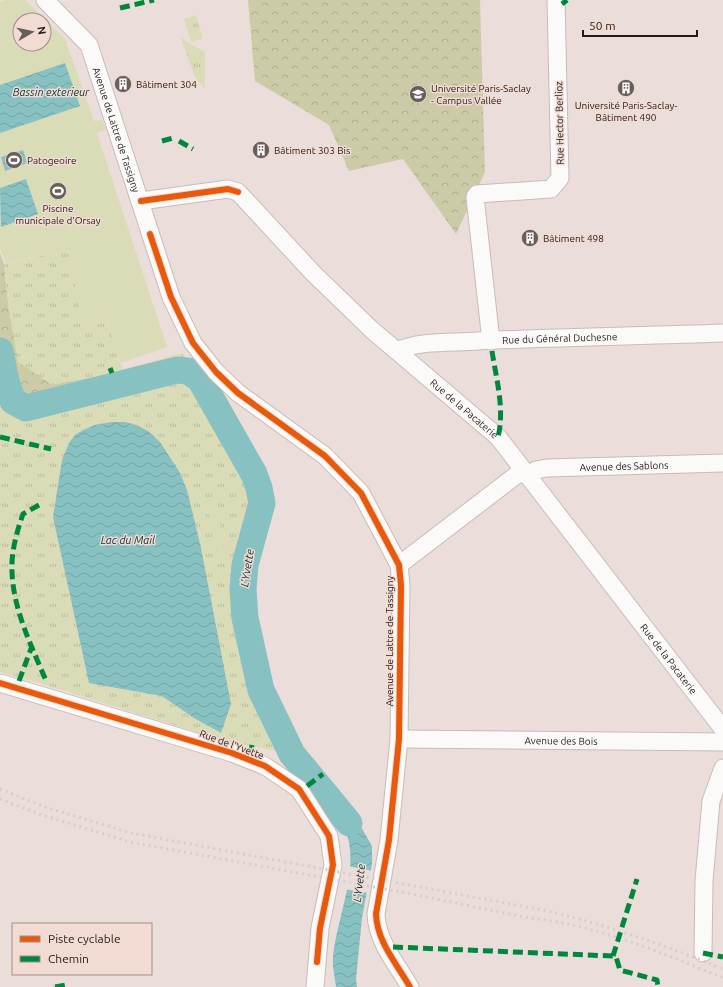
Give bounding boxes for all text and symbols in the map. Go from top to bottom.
north arrow [12,12,52,52]
scale bar [583,12,697,38]
text: 50 m [589,19,616,32]
text: N [35,25,48,35]
street label: Avenue de Lattre de Tassigny [91,66,142,194]
building icon: Bâtiment 304 [113,74,133,94]
building icon: Université Paris-Saclay- Bâtiment 490 [616,78,636,98]
place label: Bâtiment 304 [136,79,197,90]
street label: Rue Hector Berlioz [553,81,566,165]
place label: Université Paris-Saclay - Campus Vallée [431,83,531,106]
school or university icon: Université Paris-Saclay - Campus Vallée [408,84,428,104]
water label: Bassin exterieur [13,86,90,98]
place label: Université Paris-Saclay- Bâtiment 490 [575,100,677,123]
building icon: Bâtiment 303 Bis [251,140,271,160]
place label: Bâtiment 303 Bis [274,145,350,156]
sports icon: Patogeoire [4,150,24,170]
place label: Patogeoire [27,155,77,166]
sports icon: Piscine municipale d'Orsay [48,181,68,201]
place label: Piscine municipale d'Orsay [16,203,101,226]
building icon: Bâtiment 498 [520,228,540,248]
place label: Bâtiment 498 [543,233,604,244]
street label: Rue du Général Duchesne [502,331,618,346]
street label: Rue de la Pacaterie [428,377,500,441]
street label: Avenue des Sablons [579,460,669,473]
water label: Lac du Mail [101,534,155,546]
water label: L'Yvette [238,548,256,588]
street label: Avenue de Lattre de Tassigny [384,576,395,706]
street label: Rue de la Pacaterie [638,622,699,696]
street label: Rue de l'Yvette [198,728,266,761]
street label: Avenue des Bois [524,735,598,747]
water label: L'Yvette [351,863,367,903]
legend [12,923,152,975]
text: Piste cyclable [48,932,121,945]
text: Chemin [48,952,89,965]

